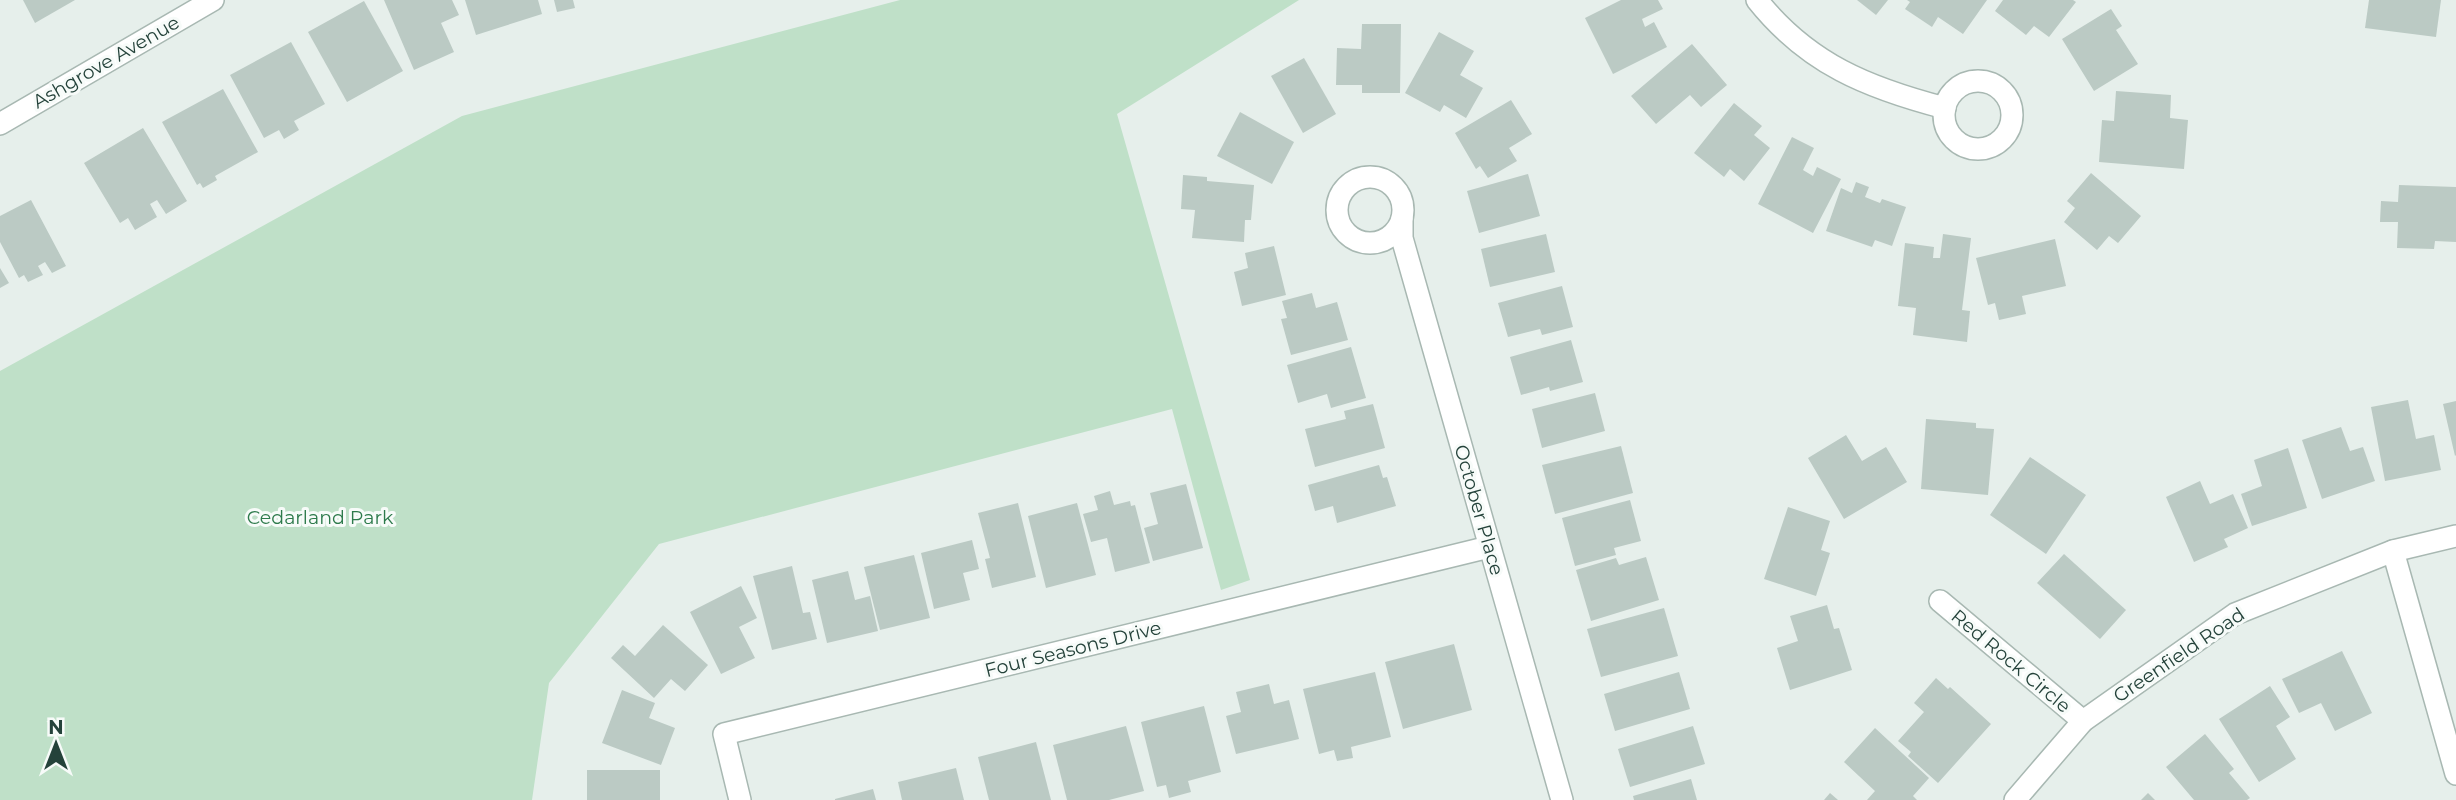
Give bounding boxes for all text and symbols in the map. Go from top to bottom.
street label: Ashgrove Avenue [28,11,184,113]
street label: October Place [1449,442,1509,578]
park label: Cedarland Park [247,506,394,529]
street label: Greenfield Road [2109,603,2249,707]
street label: Red Rock Circle [1947,604,2075,718]
street label: Four Seasons Drive [982,616,1164,682]
north arrow [21,709,91,779]
text: N [48,716,64,739]

